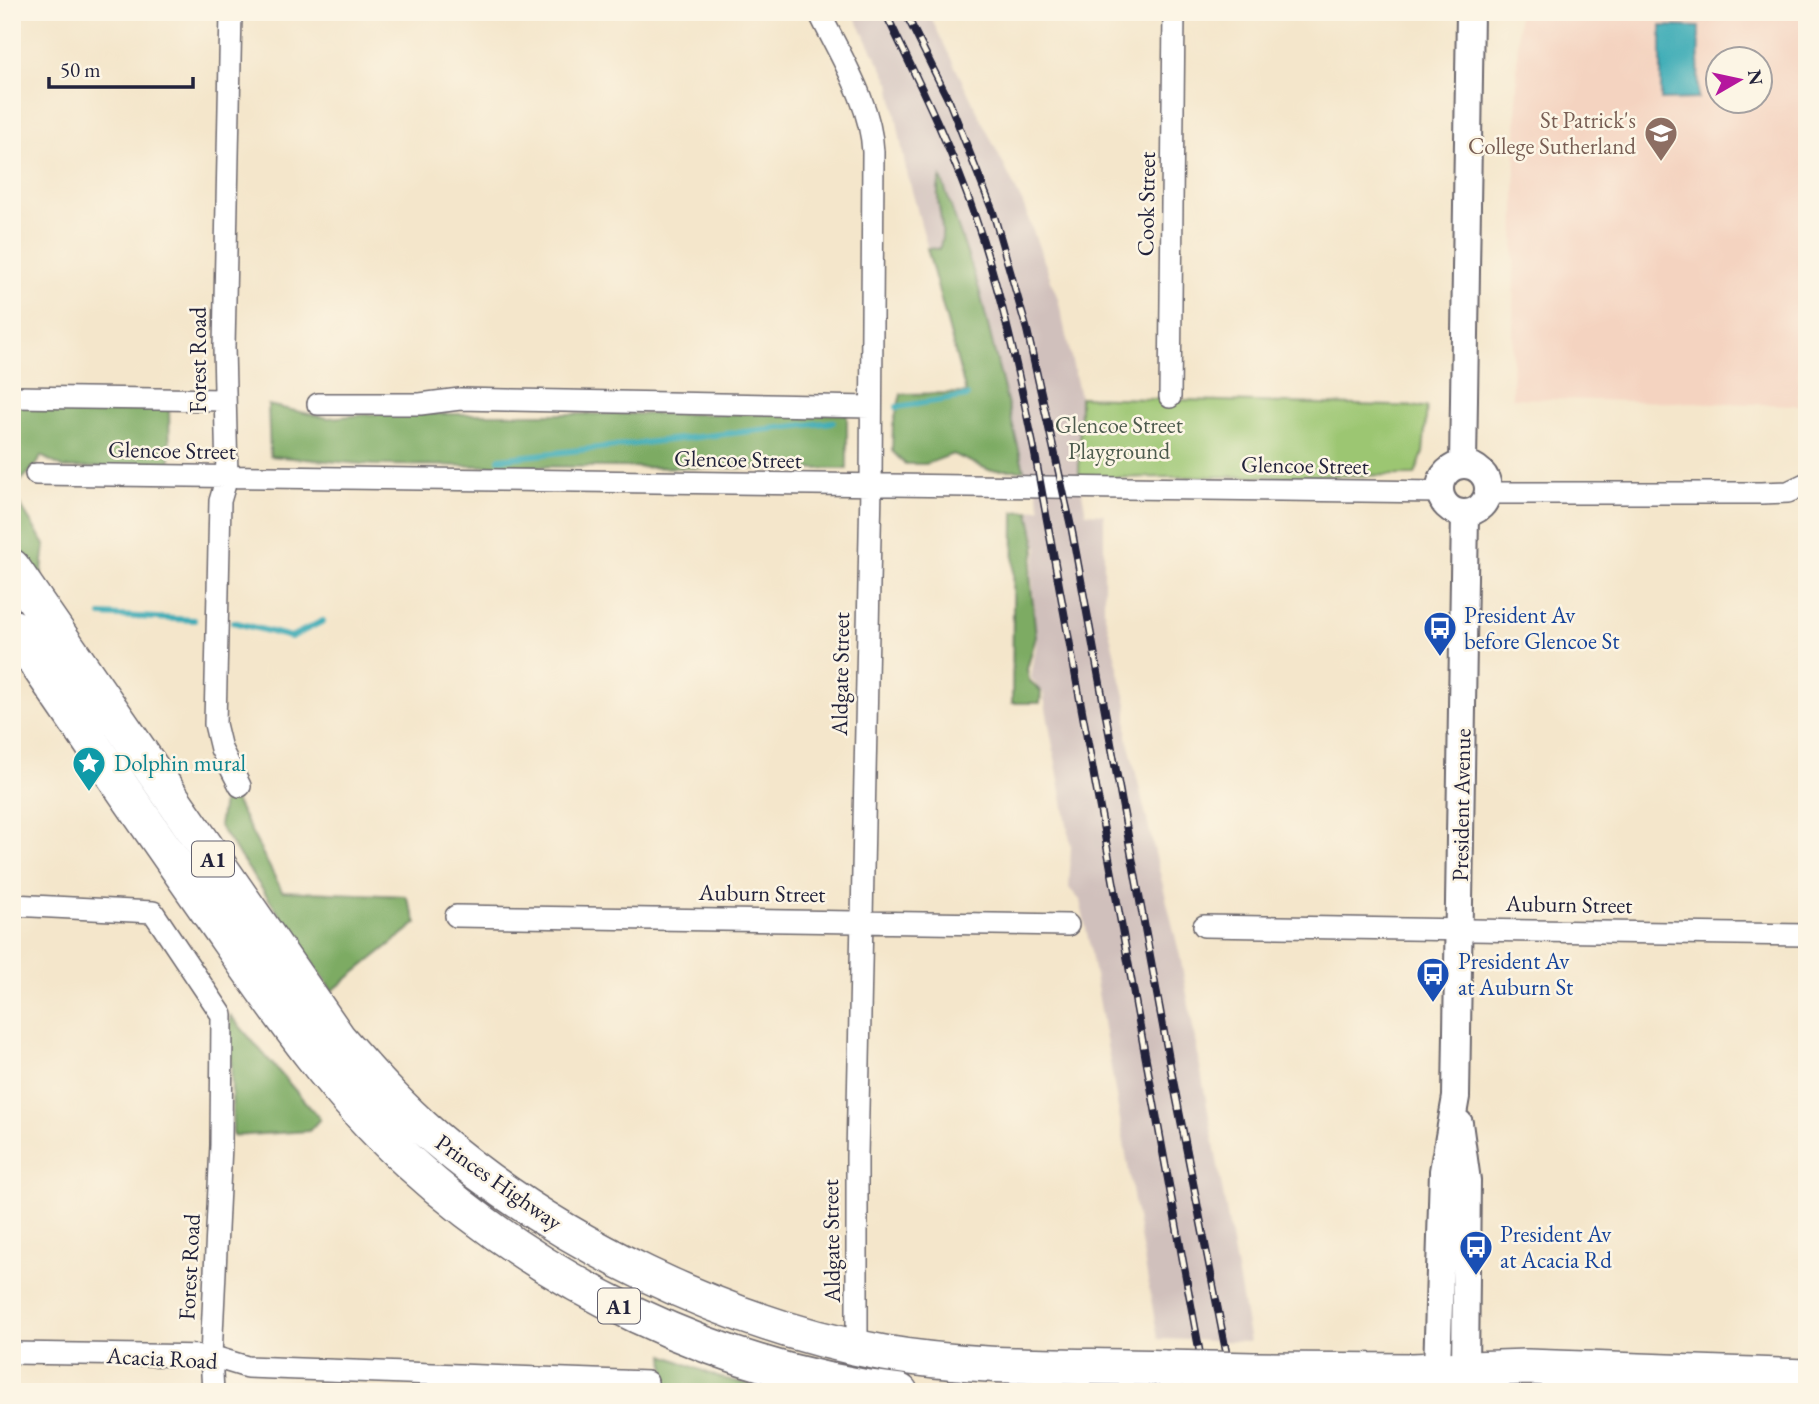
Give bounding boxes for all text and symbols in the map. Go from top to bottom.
scale bar [49,46,192,90]
north arrow [1703,46,1773,116]
text: 50 m [60,56,101,83]
text: N [1742,68,1769,88]
place label: St Patrick's College Sutherland [1468,105,1636,161]
school or university icon: St Patrick's College Sutherland [1642,114,1680,163]
street label: Cook Street [1130,151,1162,257]
street label: Forest Road [183,306,213,413]
park label: Glencoe Street Playground [1055,410,1184,466]
street label: Glencoe Street [108,434,237,466]
street label: Glencoe Street [674,443,803,475]
street label: Glencoe Street [1241,449,1370,481]
place label: President Av before Glencoe St [1464,600,1620,656]
bus stop icon: President Av before Glencoe St [1421,609,1459,658]
street label: Aldgate Street [824,611,856,737]
street label: President Avenue [1445,728,1477,882]
place icon: Dolphin mural [70,744,108,793]
place label: Dolphin mural [114,748,247,778]
road number: A1 [192,842,234,876]
street label: Auburn Street [697,877,827,909]
street label: Auburn Street [1504,888,1634,920]
place label: President Av at Auburn St [1458,946,1574,1002]
bus stop icon: President Av at Auburn St [1414,955,1452,1004]
street label: Princes Highway [430,1127,569,1237]
street label: Aldgate Street [815,1178,847,1304]
street label: Forest Road [171,1213,207,1321]
place label: President Av at Acacia Rd [1500,1219,1612,1275]
bus stop icon: President Av at Acacia Rd [1457,1228,1495,1277]
road number: A1 [598,1288,640,1324]
street label: Acacia Road [105,1340,219,1376]

